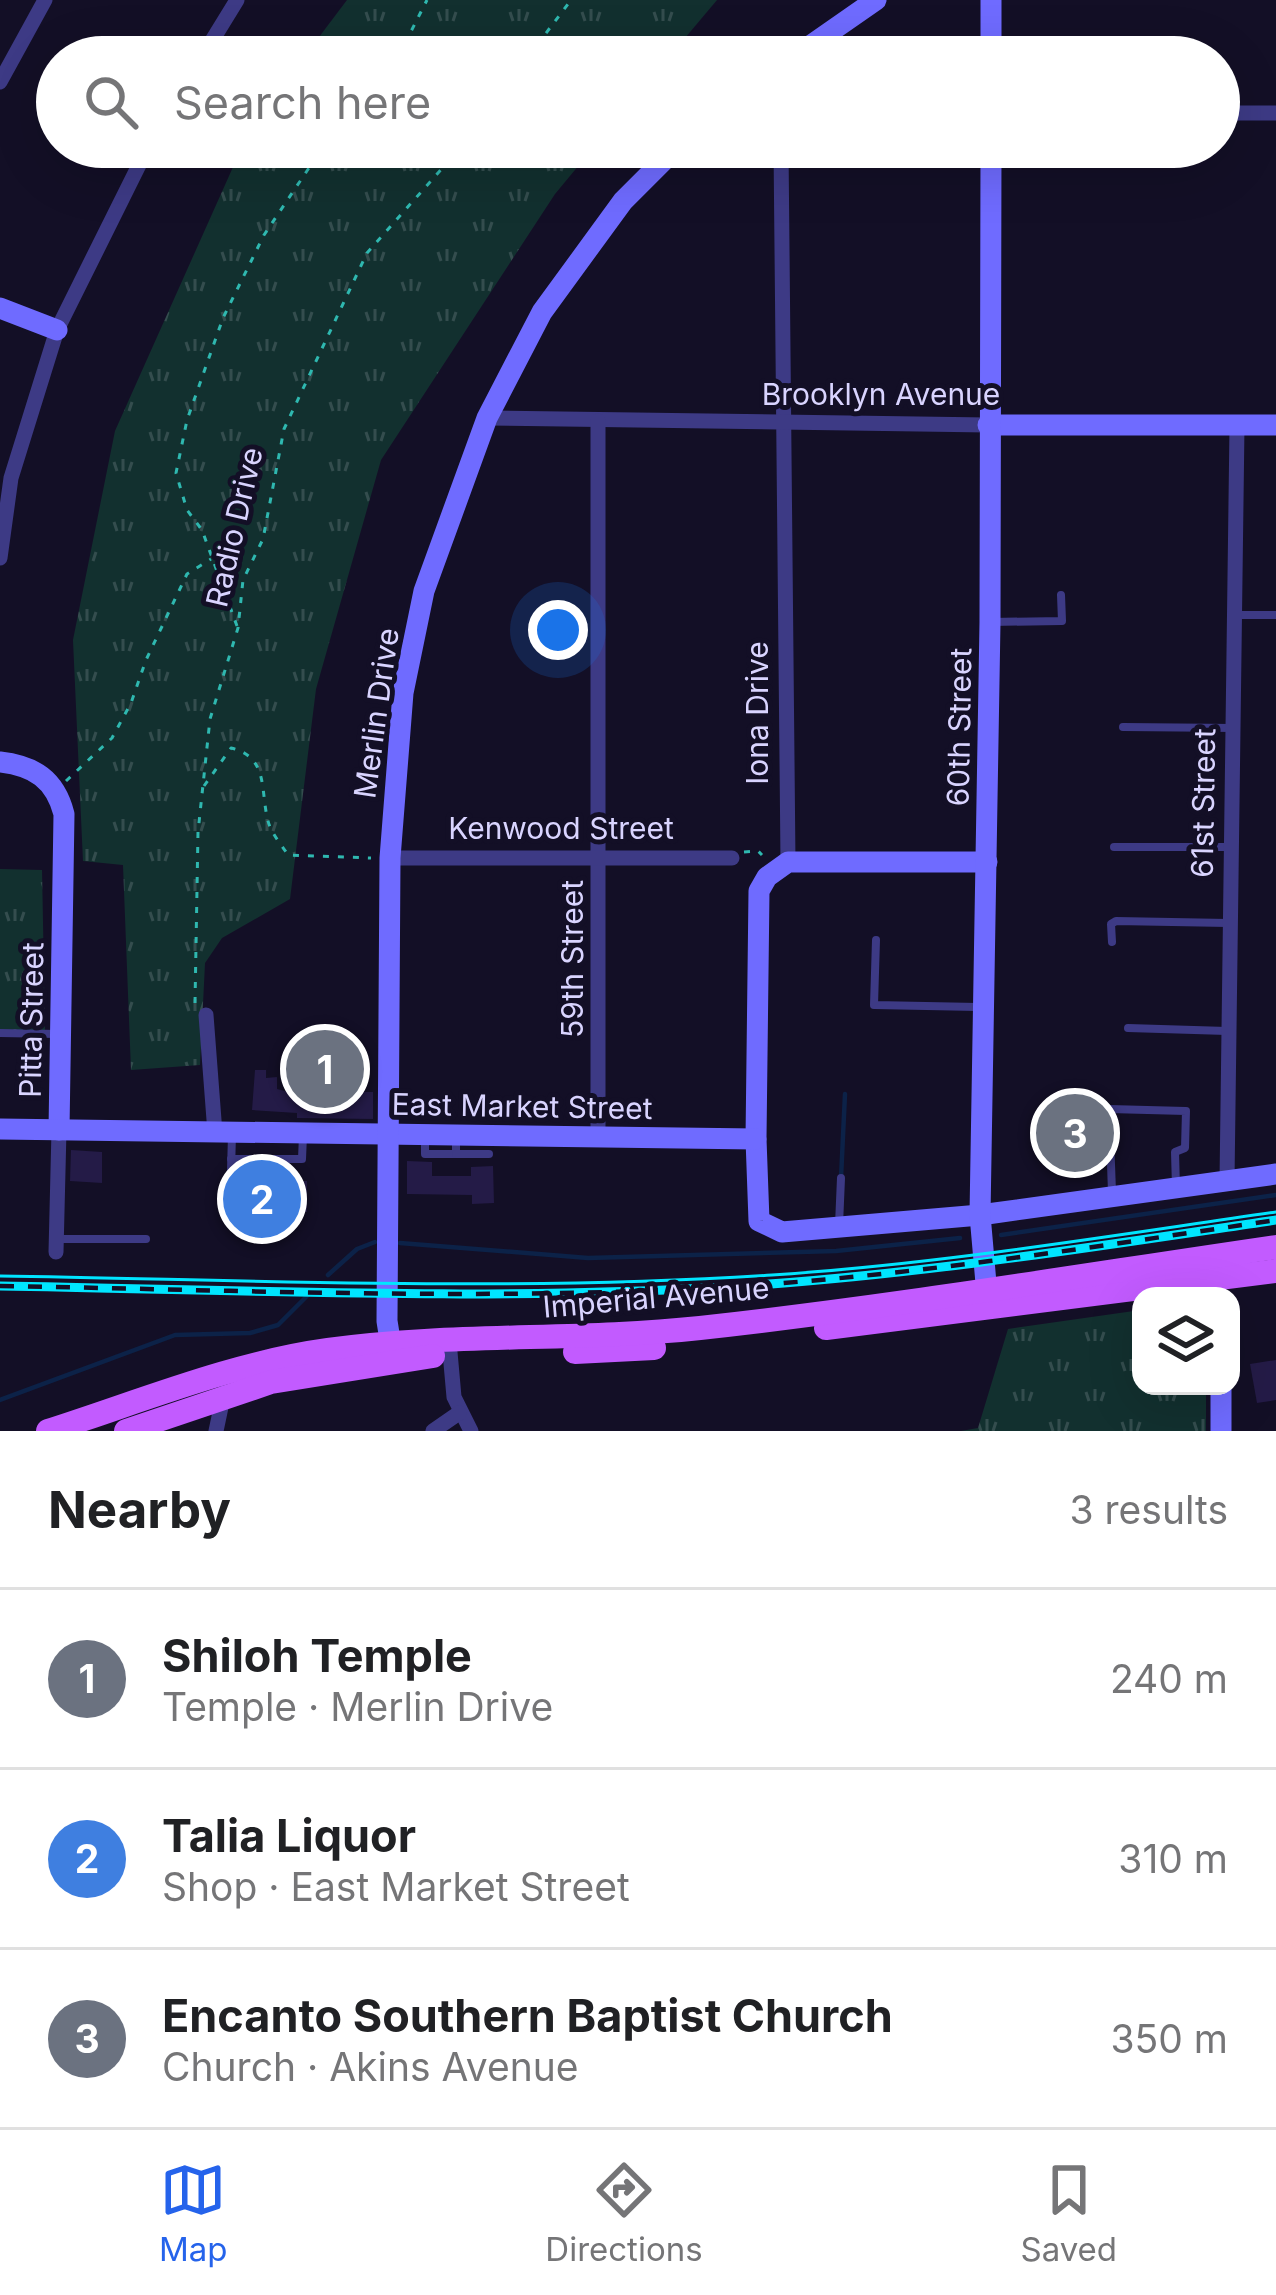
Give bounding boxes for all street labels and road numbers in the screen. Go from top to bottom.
street label: Brooklyn Avenue [762,376,1000,412]
street label: Radio Drive [198,444,270,610]
street label: Merlin Drive [346,626,406,800]
street label: Iona Drive [739,641,775,785]
street label: 60th Street [940,647,978,807]
street label: 61st Street [1184,728,1222,878]
street label: Kenwood Street [448,810,674,846]
street label: 59th Street [554,880,590,1038]
street label: Pitta Street [12,942,50,1098]
street label: East Market Street [391,1086,653,1126]
street label: Imperial Avenue [541,1269,771,1325]

